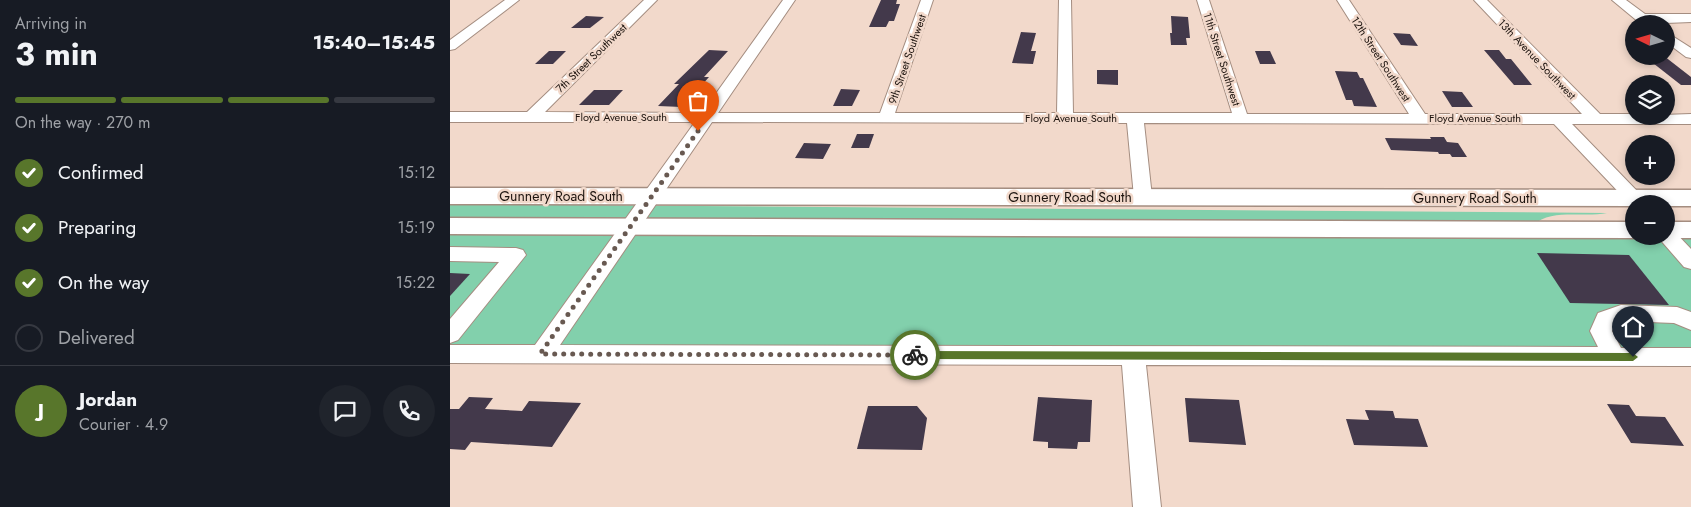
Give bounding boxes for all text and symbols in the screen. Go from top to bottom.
street label: 11th Street Southwest [1199,10,1245,108]
text: Arriving in [15,12,87,35]
street label: 9th Street Southwest [884,12,930,106]
street label: 12th Street Southwest [1347,13,1415,105]
street label: 13th Avenue Southwest [1494,15,1580,103]
north arrow [1625,15,1675,65]
map controls [1625,15,1675,245]
street label: 7th Street Southwest [552,20,630,96]
text: 15:40–15:45 [313,29,435,56]
text: 3 min [15,31,98,77]
button: layers [1625,75,1675,125]
pin [677,80,719,131]
icon: bag [684,87,712,115]
street label: Floyd Avenue South [575,109,667,125]
street label: Floyd Avenue South [1025,110,1117,126]
street label: Floyd Avenue South [1429,110,1521,126]
text: On the way · 270 m [15,111,150,134]
button: + [1625,135,1675,185]
icon: check [15,159,43,187]
text: Confirmed [58,159,144,186]
text: 15:12 [398,161,435,184]
street label: Gunnery Road South [499,186,623,206]
street label: Gunnery Road South [1008,187,1132,207]
street label: Gunnery Road South [1413,188,1537,208]
button: − [1625,195,1675,245]
icon: check [15,214,43,242]
text: Preparing [58,214,136,241]
text: 15:19 [398,216,435,239]
icon: check [15,269,43,297]
text: On the way [58,269,149,296]
text: 15:22 [396,271,435,294]
pin [1612,306,1654,357]
icon: home [1619,313,1647,341]
text: Delivered [58,324,135,351]
courier [890,330,940,380]
icon: bike [901,341,929,369]
button: chat [319,385,371,437]
button: phone [383,385,435,437]
text: Jordan [79,386,137,413]
text: J [38,397,44,424]
text: Courier · 4.9 [79,413,168,436]

